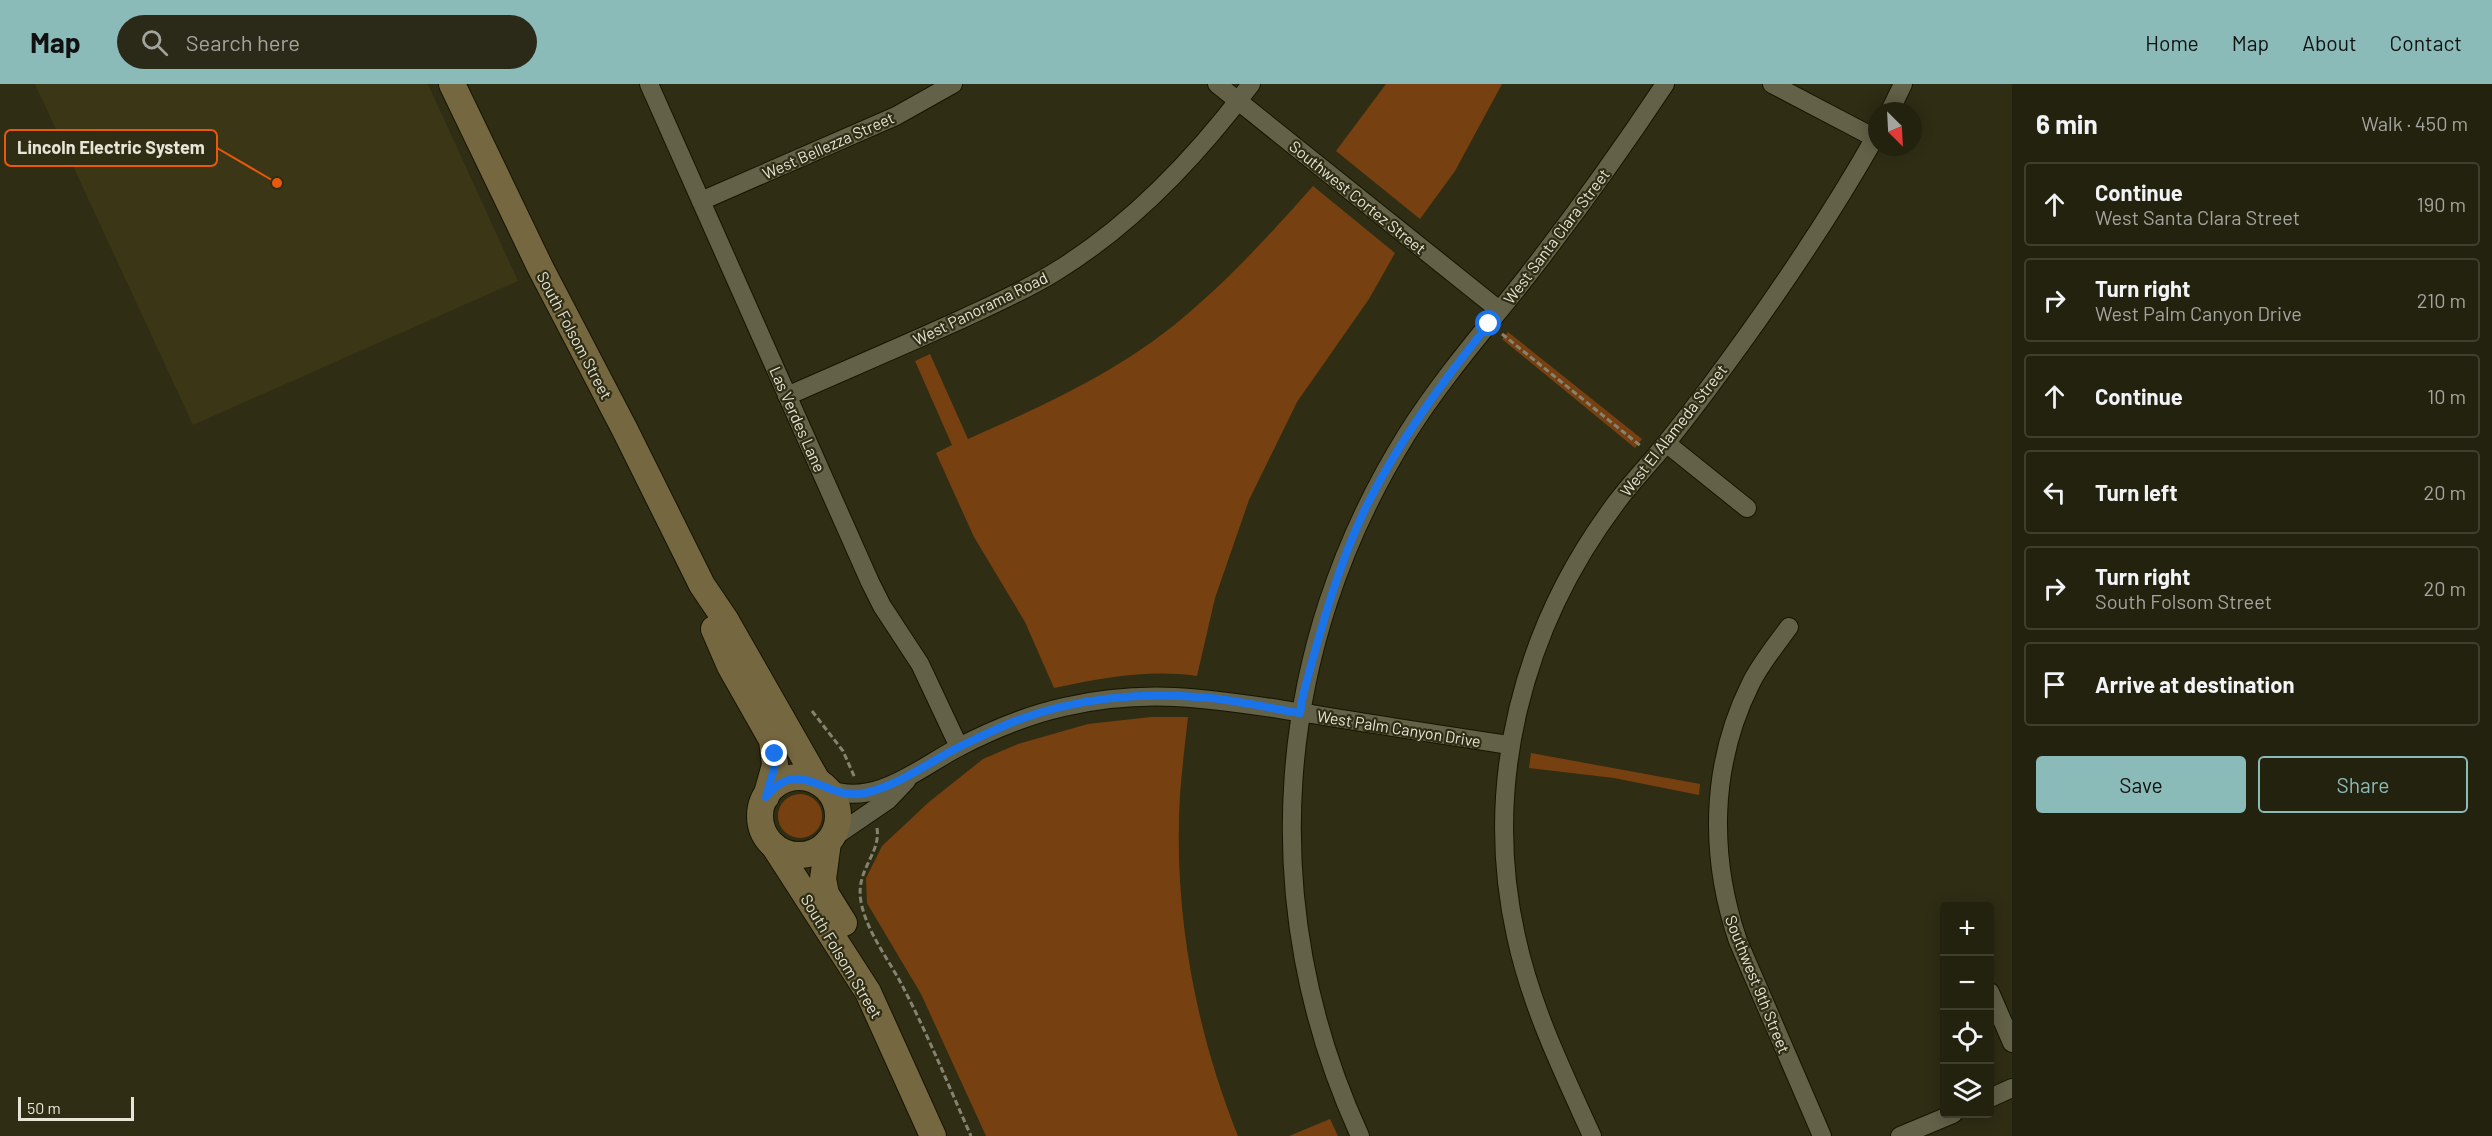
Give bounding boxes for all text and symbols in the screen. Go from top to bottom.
search box [117,15,537,69]
text: Map [30,25,81,59]
icon: search [138,26,171,59]
text: Search here [186,29,300,55]
text: Home [2145,30,2199,55]
text: Map [2232,30,2269,55]
text: About [2302,30,2357,55]
text: Contact [2390,30,2462,55]
north arrow [1868,102,1922,156]
street label: West Bellezza Street [759,107,897,183]
text: 6 min [2036,108,2098,139]
text: Walk · 450 m [2361,111,2468,135]
callout: Lincoln Electric System [5,130,217,166]
text: Lincoln Electric System [17,136,205,158]
street label: Southwest Cortez Street [1286,136,1430,258]
street label: West Santa Clara Street [1499,165,1613,307]
text: Continue [2095,179,2183,205]
icon: ahead [2038,188,2071,221]
text: 190 m [2417,192,2466,216]
text: West Santa Clara Street [2095,205,2300,229]
street label: West Panorama Road [910,267,1050,349]
street label: South Folsom Street [533,268,617,402]
text: Turn right [2095,275,2190,301]
icon: right [2038,284,2071,317]
text: 210 m [2417,288,2466,312]
text: West Palm Canyon Drive [2095,301,2302,325]
route start [1475,310,1501,336]
street label: West El Alameda Street [1616,360,1730,500]
street label: Las Verdes Lane [766,363,830,475]
icon: ahead [2038,380,2071,413]
text: Continue [2095,383,2183,409]
text: 10 m [2427,384,2466,408]
icon: left [2038,476,2071,509]
text: Turn left [2095,479,2178,505]
text: 20 m [2423,480,2466,504]
text: Turn right [2095,563,2190,589]
icon: right [2038,572,2071,605]
text: 20 m [2423,576,2466,600]
text: South Folsom Street [2095,589,2272,613]
icon: arrive [2038,668,2071,701]
text: Arrive at destination [2095,671,2294,697]
street label: West Palm Canyon Drive [1316,706,1482,750]
route end [761,740,787,766]
button: Save [2036,756,2246,813]
button: Share [2258,756,2468,813]
street label: South Folsom Street [797,890,887,1022]
map controls [1940,902,1994,1118]
button: + [1940,902,1994,956]
street label: Southwest 9th Street [1722,912,1794,1056]
button: − [1940,956,1994,1010]
button: locate [1940,1010,1994,1064]
button: layers [1940,1064,1994,1118]
scale bar [18,1094,134,1122]
text: 50 m [27,1098,61,1117]

